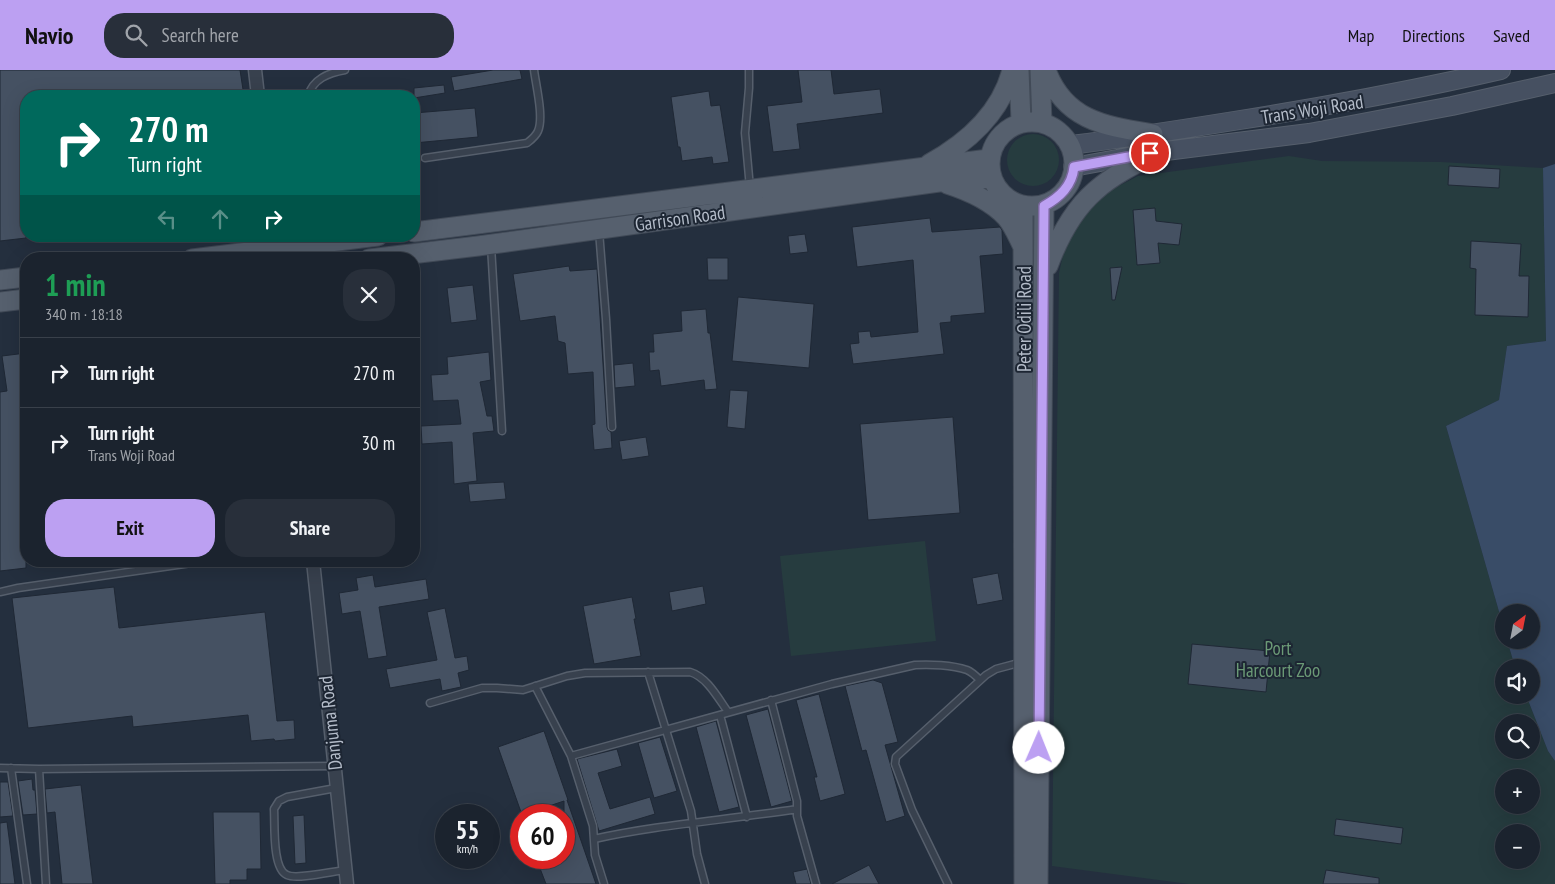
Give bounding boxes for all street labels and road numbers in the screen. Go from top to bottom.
street label: Trans Woji Road [1259,89,1365,129]
street label: Garrison Road [633,200,727,236]
street label: Peter Odili Road [1012,266,1036,372]
street label: Danjuma Road [313,675,347,771]

